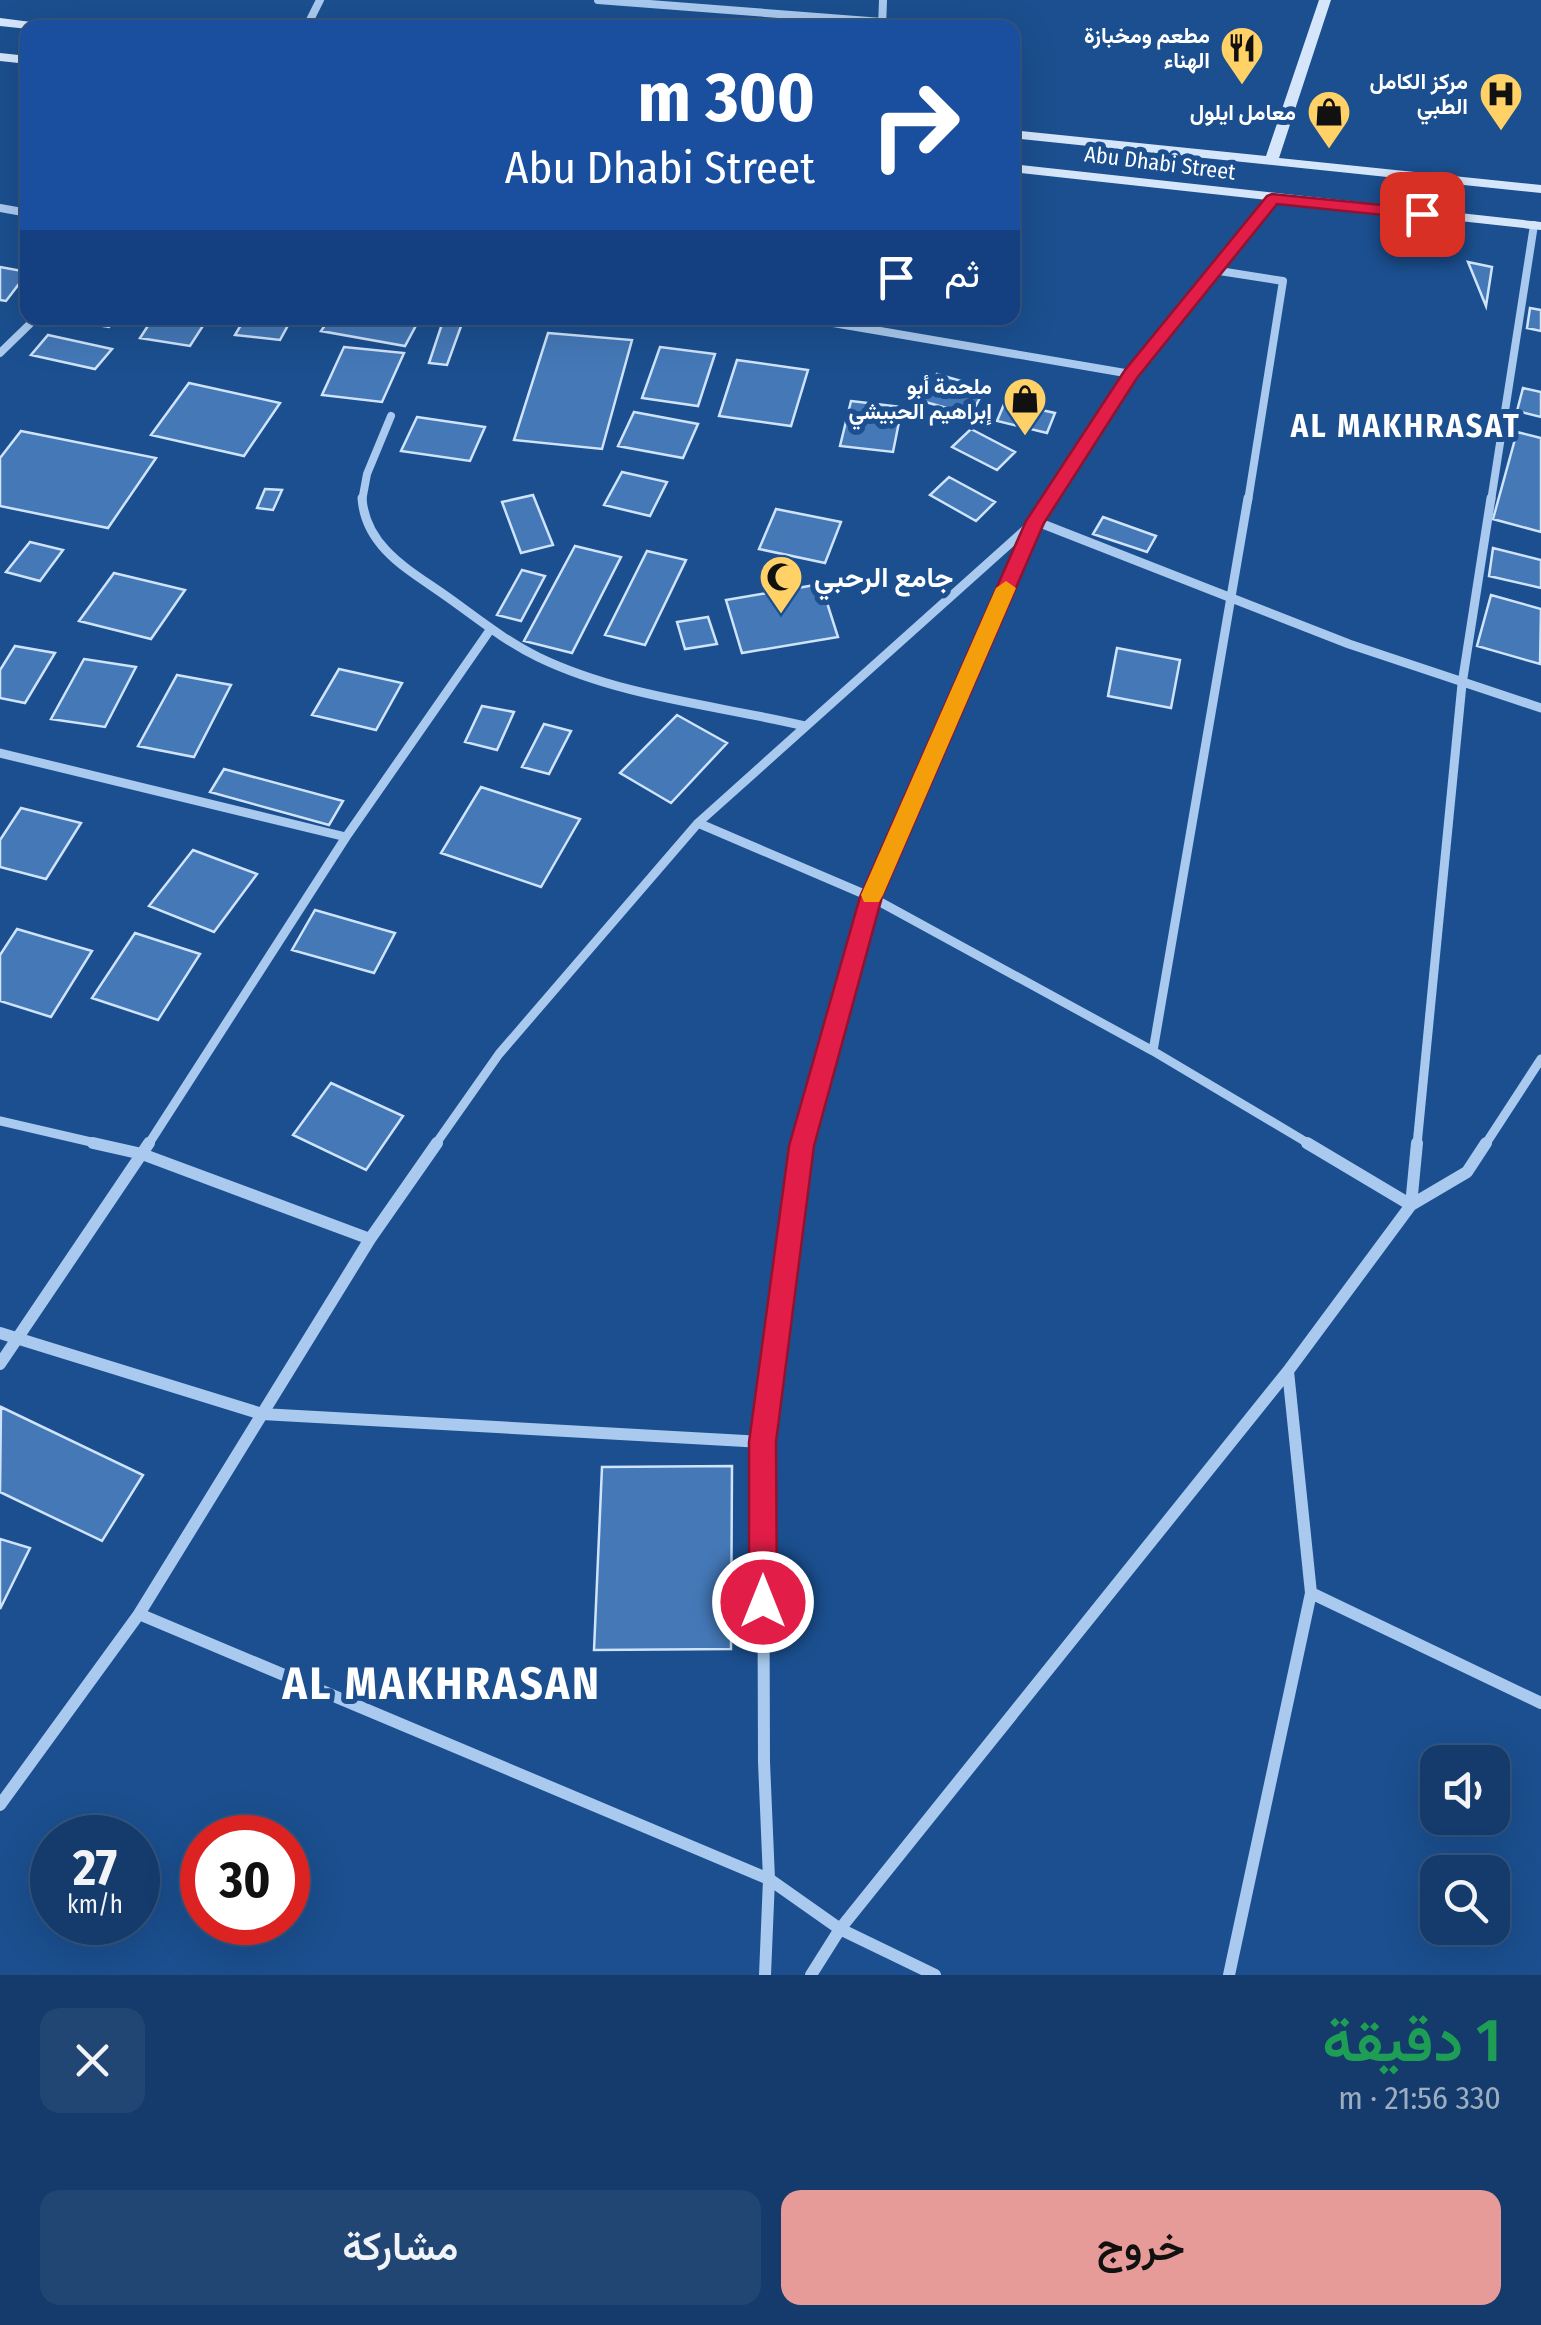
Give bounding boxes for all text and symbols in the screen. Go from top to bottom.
place label: مطعم ومخبازة الهناء [1084,22,1210,74]
restaurant icon: مطعم ومخبازة الهناء [1219,25,1265,86]
text: 300 m [637,56,815,140]
icon: right [850,60,980,190]
place label: مركز الكامل الطبي [1370,68,1468,125]
hospital icon: مركز الكامل الطبي [1478,71,1524,132]
shop icon: معامل ايلول [1306,89,1352,150]
place label: معامل ايلول [1190,99,1296,126]
street label: Abu Dhabi Street [1083,140,1238,186]
text: Abu Dhabi Street [505,141,815,195]
pin [1380,172,1465,257]
icon: arrive [1395,187,1450,242]
icon: arrive [869,250,924,305]
text: ثم [944,251,980,297]
place label: ملحمة أبو إبراهيم الحبيشي [848,373,992,430]
shop icon: ملحمة أبو إبراهيم الحبيشي [1002,376,1048,437]
district label: AL MAKHRASAT [1290,407,1521,445]
mosque icon: جامع الرحبي [758,554,804,615]
place label: جامع الرحبي [814,561,953,601]
position arrow [711,1550,815,1654]
district label: AL MAKHRASAN [281,1657,602,1711]
map controls [1420,1745,1510,1945]
button: sound [1420,1745,1510,1835]
speed limit sign: 30 [180,1815,310,1945]
text: 27 [73,1838,117,1898]
button: search [1420,1855,1510,1945]
text: km/h [67,1890,123,1920]
text: 1 دقيقة [1322,2005,1501,2077]
button: close [40,2008,145,2113]
text: 330 m · 21:56 [1338,2079,1501,2117]
button: مشاركة [40,2190,761,2305]
button: خروج [781,2190,1501,2305]

